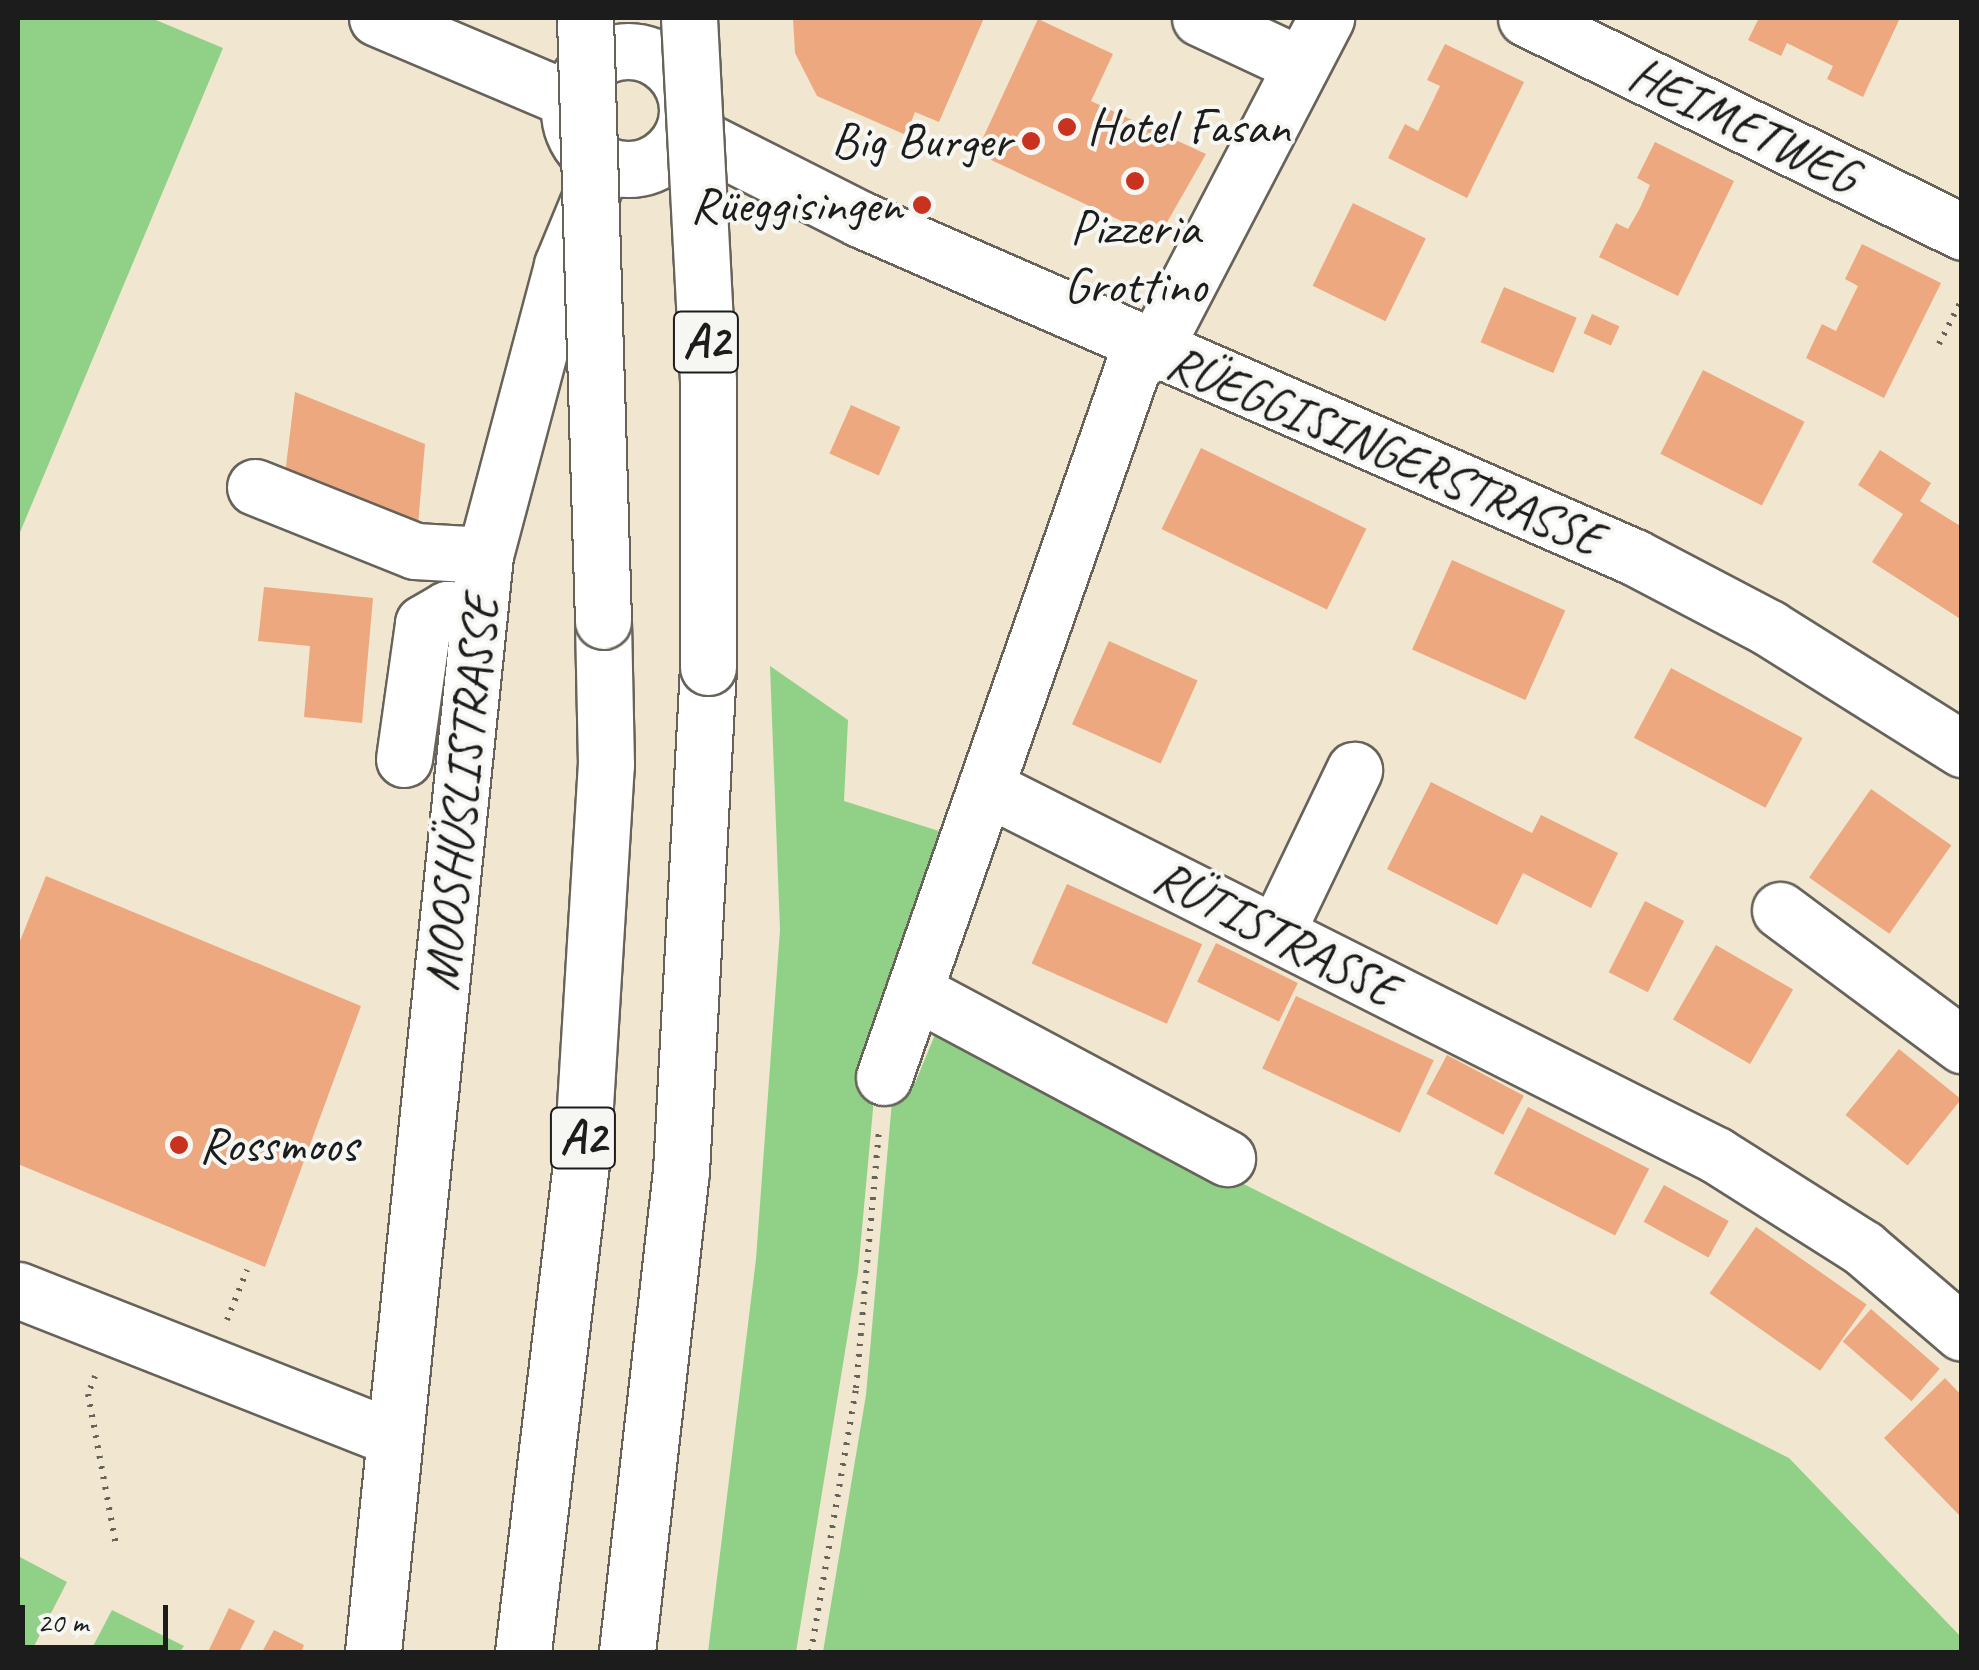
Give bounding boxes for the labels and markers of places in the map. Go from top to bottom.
place label: Hotel Fasan [1087,97,1289,157]
place label: Big Burger [831,111,1011,171]
marker: Hotel Fasan [1056,116,1078,138]
marker: Big Burger [1020,130,1042,152]
marker: Pizzeria Grottino [1124,170,1146,192]
place label: Rüeggisingen [690,175,902,235]
marker: Rüeggisingen [911,194,933,216]
place label: Pizzeria Grottino [1064,197,1206,314]
place label: Rossmoos [199,1115,357,1175]
marker: Rossmoos [168,1134,190,1156]

